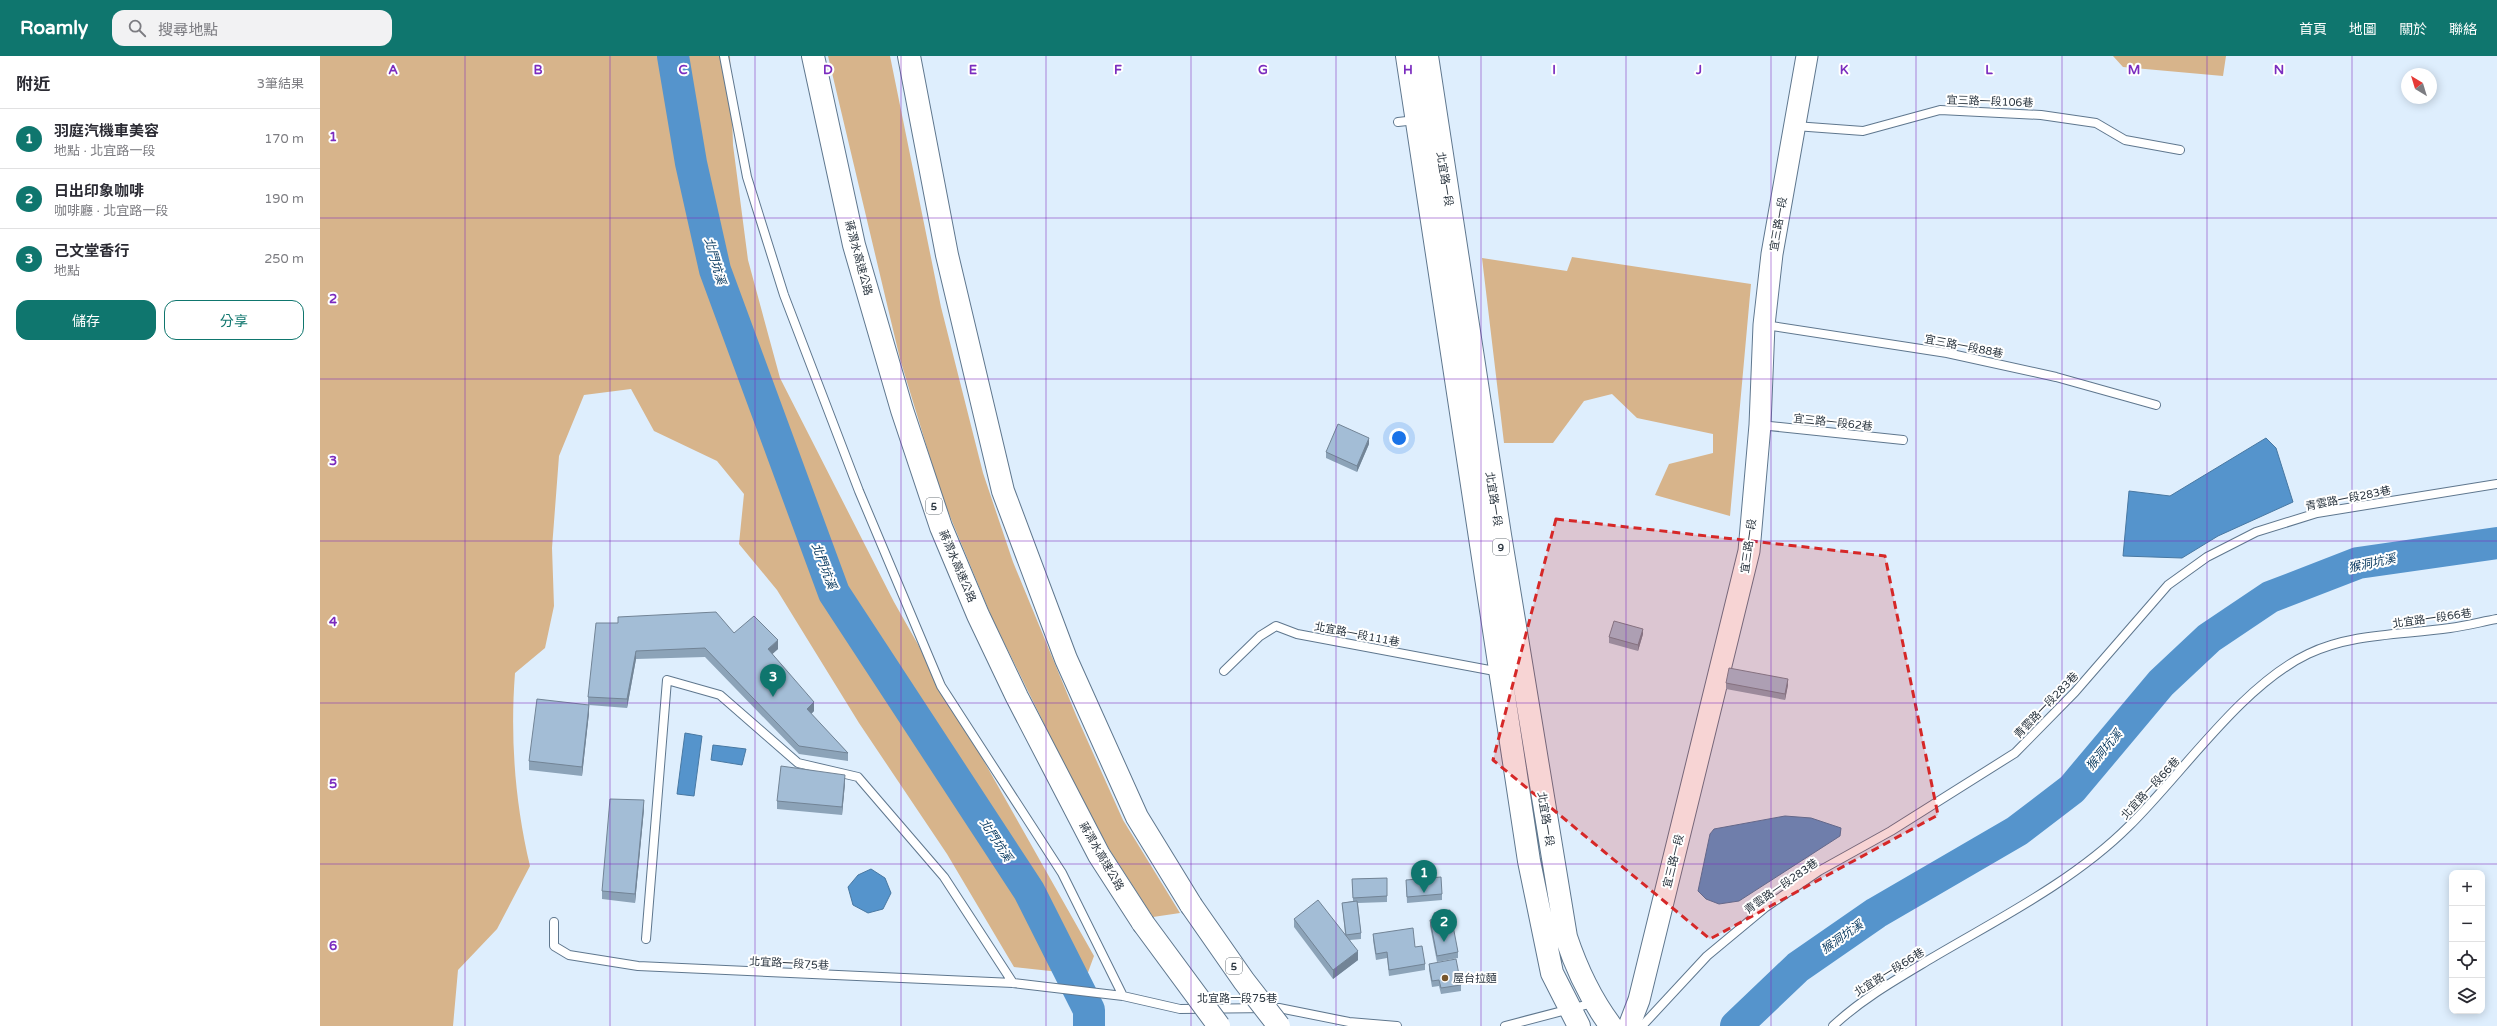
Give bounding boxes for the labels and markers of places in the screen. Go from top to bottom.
pin: 3 [760,664,786,697]
pin: 1 [1411,860,1437,893]
pin: 2 [1431,909,1457,942]
place label: 屋台拉麵 [1453,972,1497,985]
marker: 屋台拉麵 [1440,973,1450,983]

